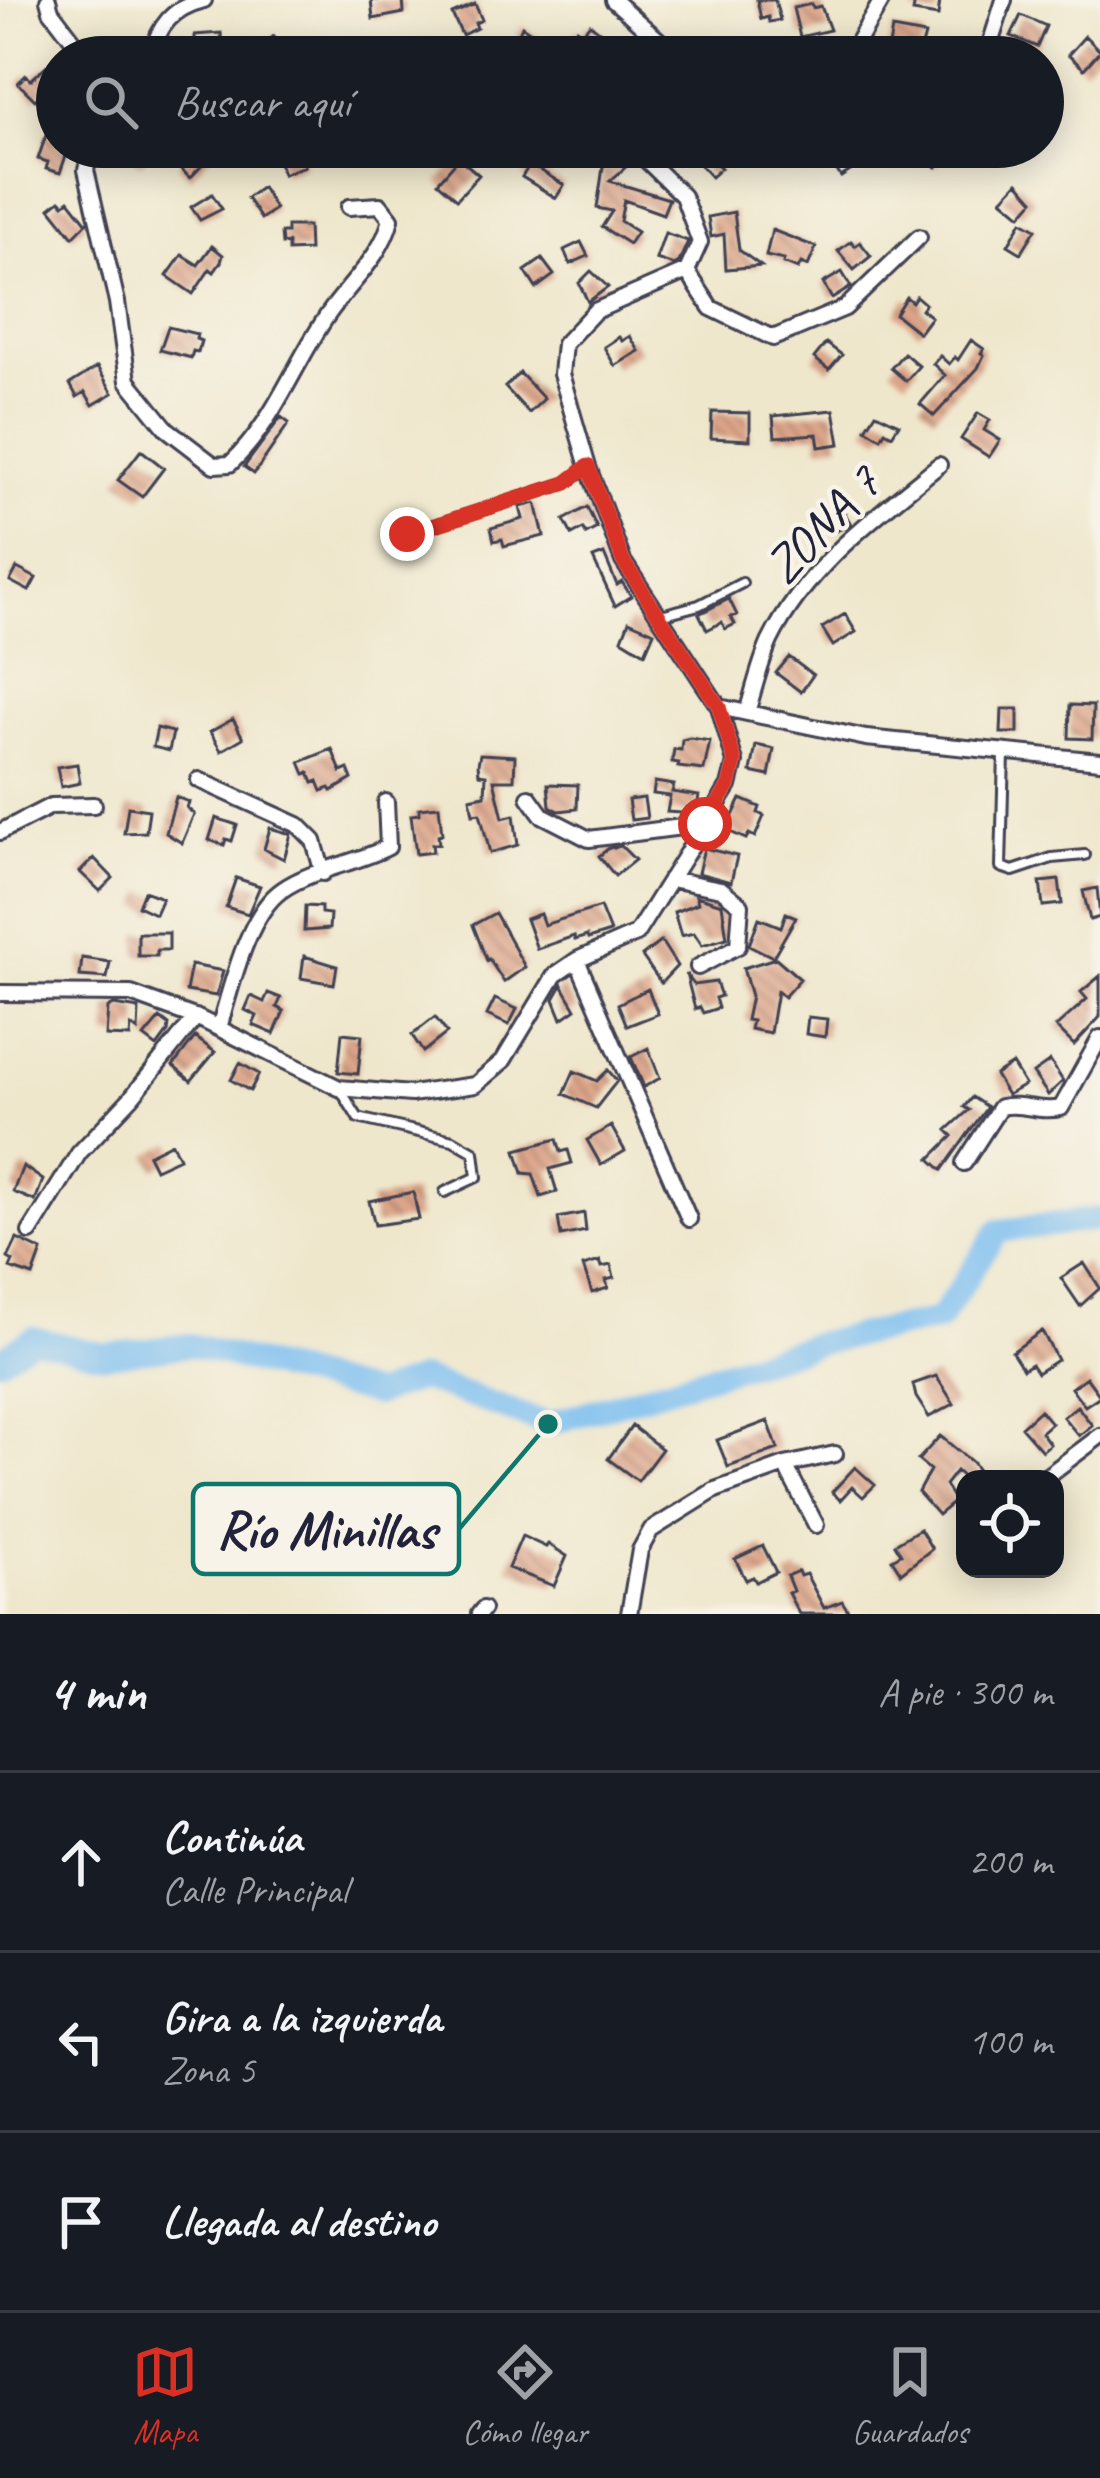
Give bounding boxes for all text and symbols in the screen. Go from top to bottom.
search box [36,36,1064,168]
icon: search [78,69,144,135]
text: Buscar aquí [174,74,350,131]
street label: ZONA 7 [750,449,896,597]
route end [380,507,434,561]
route start [678,797,732,851]
map controls [956,1470,1064,1578]
button: locate [956,1470,1064,1578]
callout: Río Minillas [193,1484,459,1574]
text: Río Minillas [216,1496,441,1564]
text: 4 min [48,1660,146,1724]
text: A pie · 300 m [878,1668,1052,1717]
text: Continúa [162,1809,302,1866]
icon: ahead [48,1829,114,1895]
text: 200 m [968,1837,1052,1886]
text: Calle Principal [162,1866,348,1915]
text: Gira a la izquierda [162,1989,441,2046]
icon: left [48,2009,114,2075]
text: 100 m [968,2017,1052,2066]
text: Zona 5 [162,2046,255,2095]
icon: arrive [48,2189,114,2255]
text: Llegada al destino [162,2193,436,2250]
tab: Mapa [132,2339,198,2453]
tab: Cómo llegar [463,2339,588,2453]
tab: Guardados [852,2339,968,2453]

